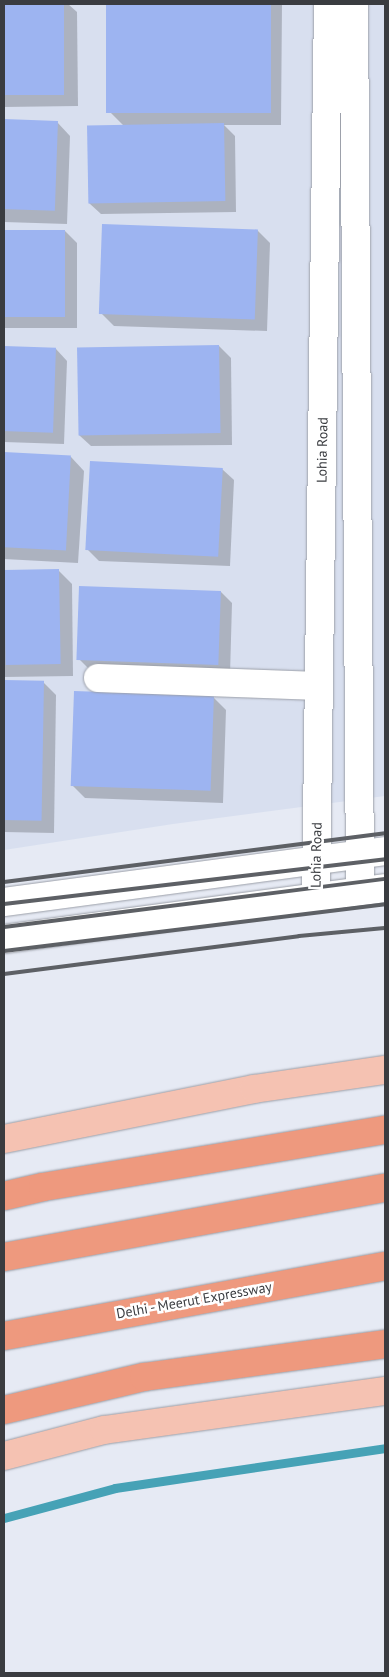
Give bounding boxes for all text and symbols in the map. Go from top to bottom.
street label: Lohia Road [313,417,331,483]
street label: Lohia Road [307,822,325,888]
street label: Delhi - Meerut Expressway [114,1278,274,1322]

